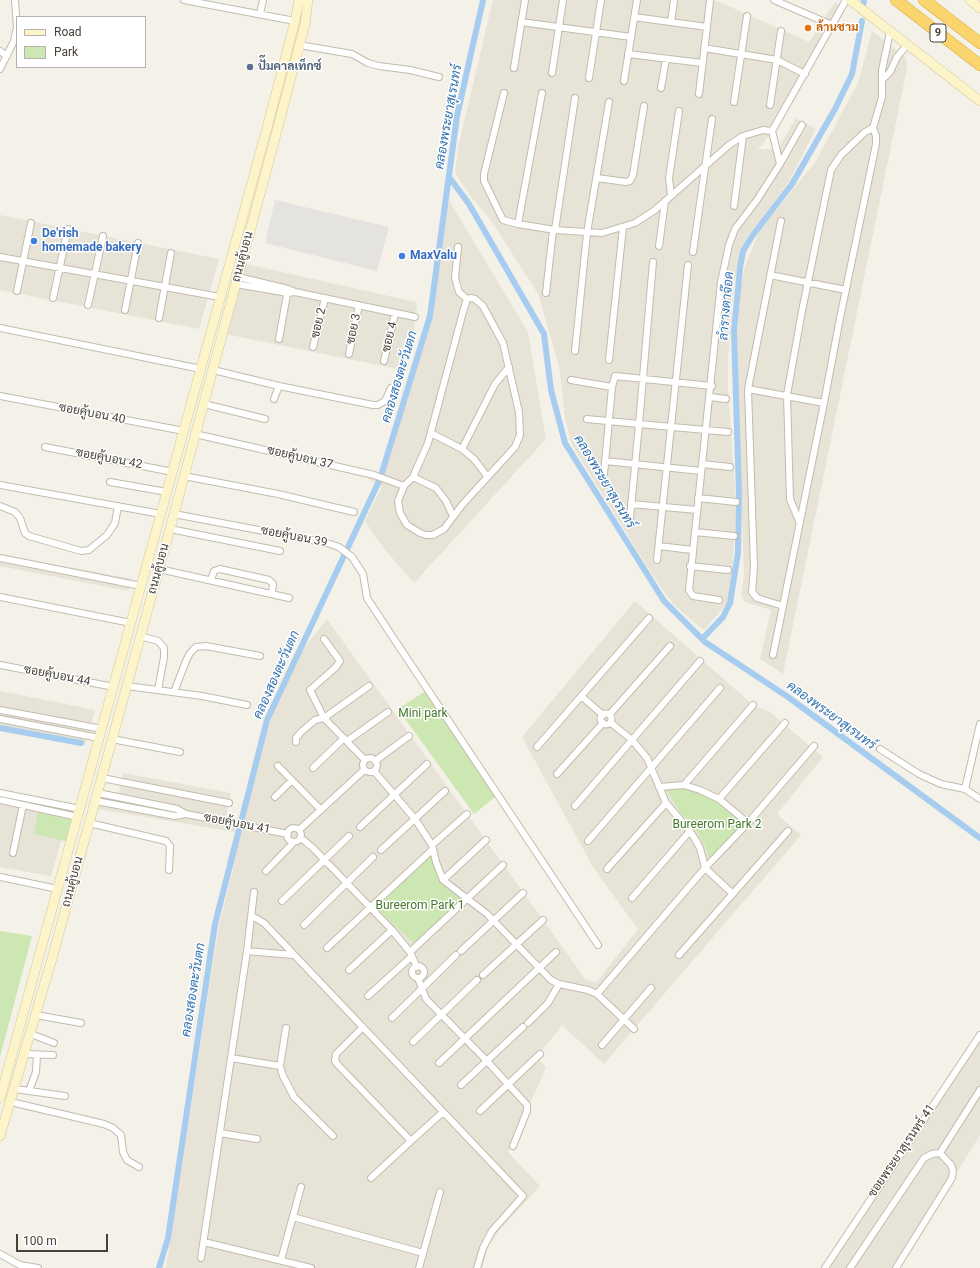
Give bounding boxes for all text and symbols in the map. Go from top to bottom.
legend [16,16,146,68]
place label: ล้านชาม [816,21,859,35]
marker: ล้านชาม [803,23,813,33]
road number: 9 [930,24,946,42]
text: Road [54,25,82,39]
text: Park [54,45,78,59]
place label: ปั๊มคาลเท็กซ์ [258,60,322,74]
marker: ปั๊มคาลเท็กซ์ [245,62,255,72]
water label: คลองพระยาสุเรนทร์ [432,63,466,171]
place label: De'rish homemade bakery [42,227,142,255]
street label: ถนนคู้บอน [229,230,257,284]
marker: De'rish homemade bakery [29,236,39,246]
place label: MaxValu [410,249,457,263]
marker: MaxValu [397,251,407,261]
water label: ลำรางตาจ๊อด [716,271,738,341]
street label: ซอย 2 [308,306,330,340]
street label: ซอย 3 [344,312,364,346]
street label: ซอย 4 [379,320,401,354]
water label: คลองสองตะวันตก [379,329,421,425]
street label: ซอยคู้บอน 40 [58,400,126,428]
water label: คลองพระยาสุเรนทร์ [570,432,638,532]
street label: ซอยคู้บอน 37 [266,443,334,473]
street label: ซอยคู้บอน 42 [75,445,143,473]
street label: ซอยคู้บอน 39 [260,523,328,551]
street label: ถนนคู้บอน [145,542,173,596]
water label: คลองสองตะวันตก [251,628,303,722]
street label: ซอยคู้บอน 44 [23,662,91,690]
water label: คลองพระยาสุเรนทร์ [783,678,879,754]
park label: Mini park [398,707,448,721]
street label: ซอยคู้บอน 41 [203,810,271,838]
park label: Bureerom Park 2 [673,818,761,832]
street label: ถนนคู้บอน [59,855,87,909]
park label: Bureerom Park 1 [376,899,464,913]
water label: คลองสองตะวันตก [179,942,209,1038]
street label: ซอยพระยาสุเรนทร์ 41 [866,1102,938,1200]
scale bar [18,1226,110,1252]
text: 100 m [23,1234,57,1248]

